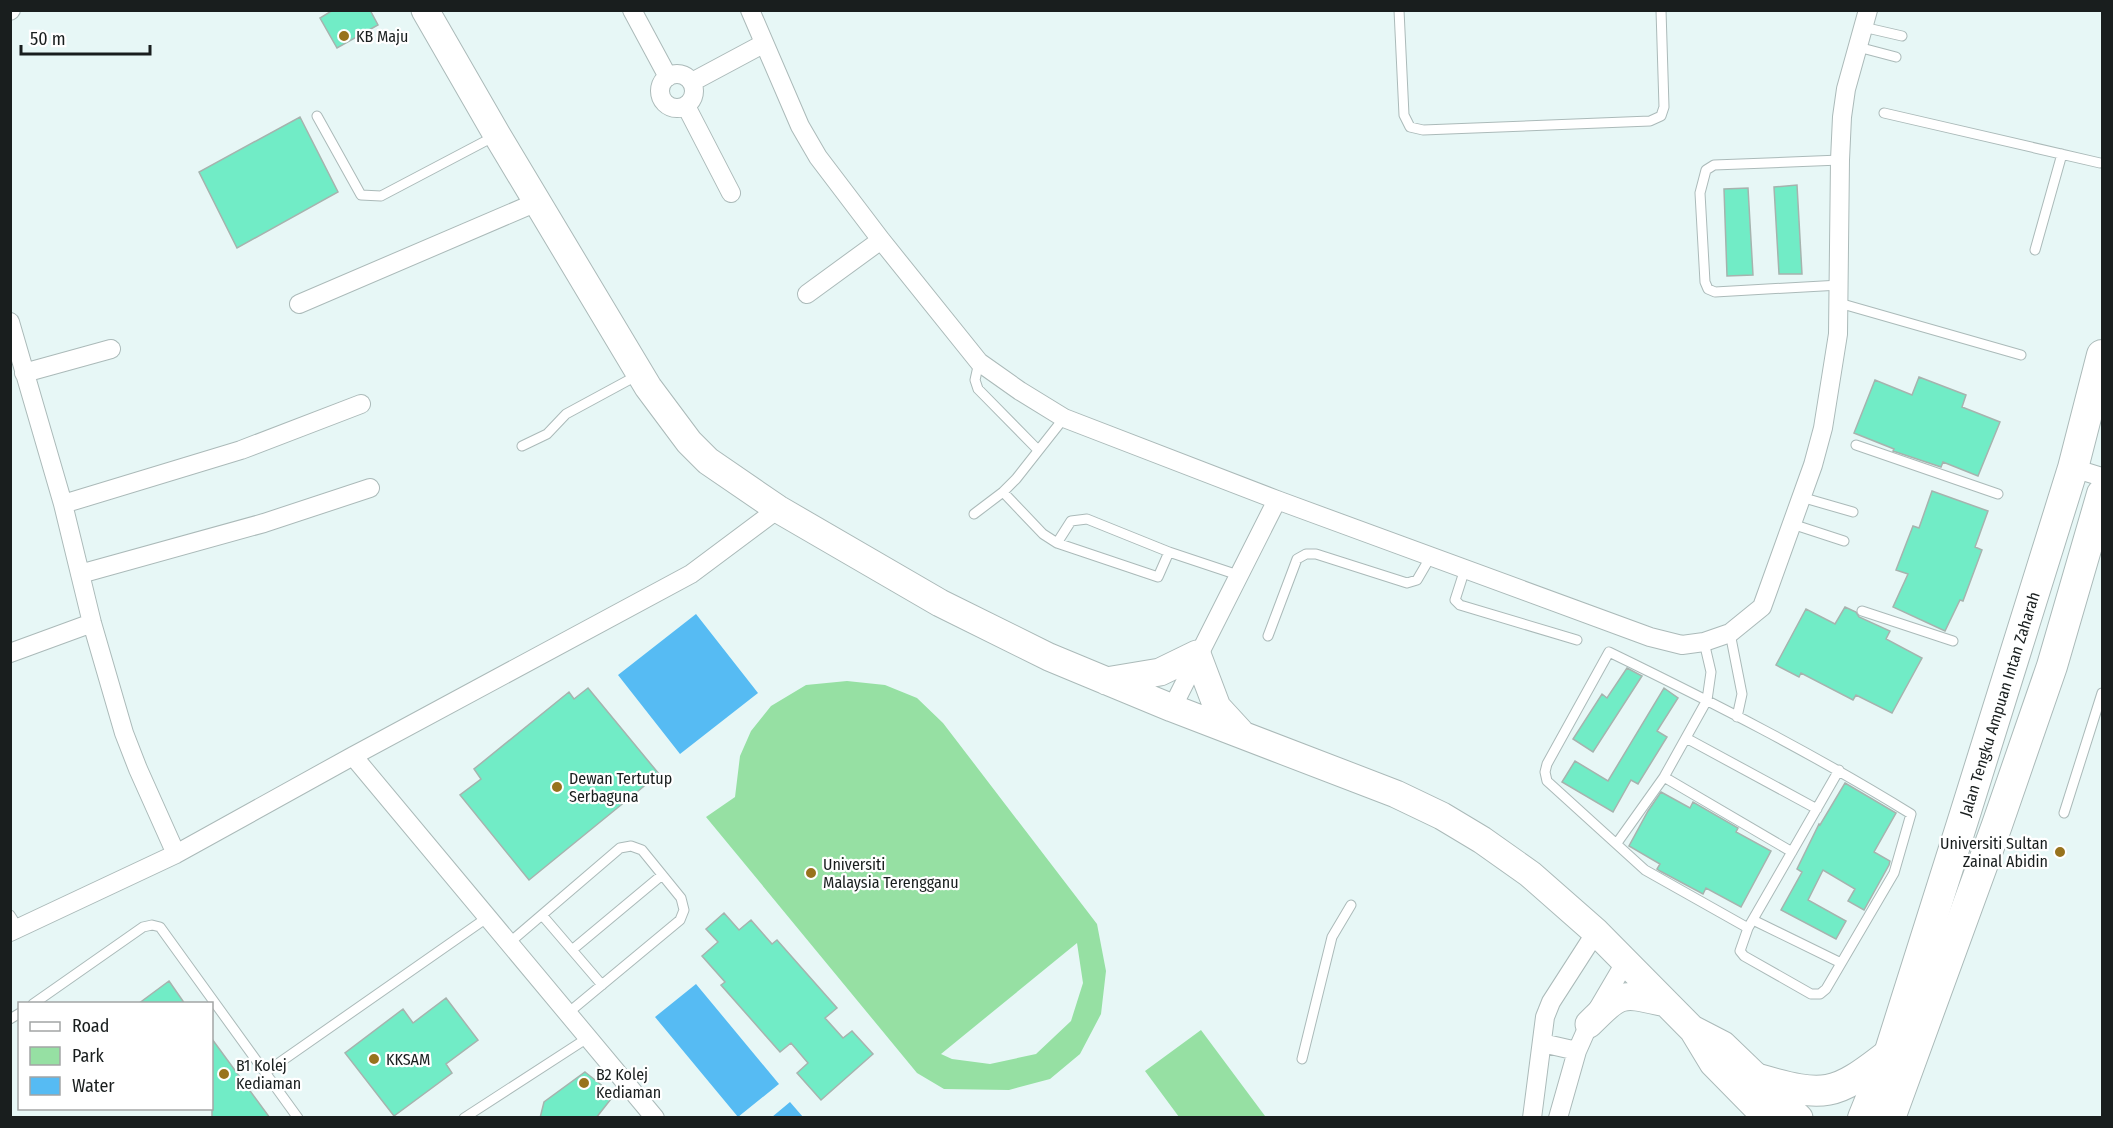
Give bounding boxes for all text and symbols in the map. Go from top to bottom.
scale bar [21,18,150,56]
place label: KB Maju [356,27,408,46]
text: 50 m [30,28,66,50]
marker: KB Maju [337,29,351,43]
street label: Jalan Tengku Ampuan Intan Zaharah [1955,589,2043,819]
place label: Dewan Tertutup Serbaguna [569,769,672,806]
marker: Dewan Tertutup Serbaguna [550,780,564,794]
place label: Universiti Sultan Zainal Abidin [1940,834,2048,871]
marker: Universiti Sultan Zainal Abidin [2053,845,2067,859]
place label: Universiti Malaysia Terengganu [823,855,959,892]
marker: Universiti Malaysia Terengganu [804,866,818,880]
legend [18,1002,213,1110]
text: Road [72,1015,109,1037]
text: Park [72,1045,105,1067]
place label: KKSAM [386,1050,430,1069]
marker: KKSAM [367,1052,381,1066]
place label: B1 Kolej Kediaman [236,1056,301,1093]
place label: B2 Kolej Kediaman [596,1065,661,1102]
marker: B1 Kolej Kediaman [217,1067,231,1081]
text: Water [72,1075,115,1097]
marker: B2 Kolej Kediaman [577,1076,591,1090]

